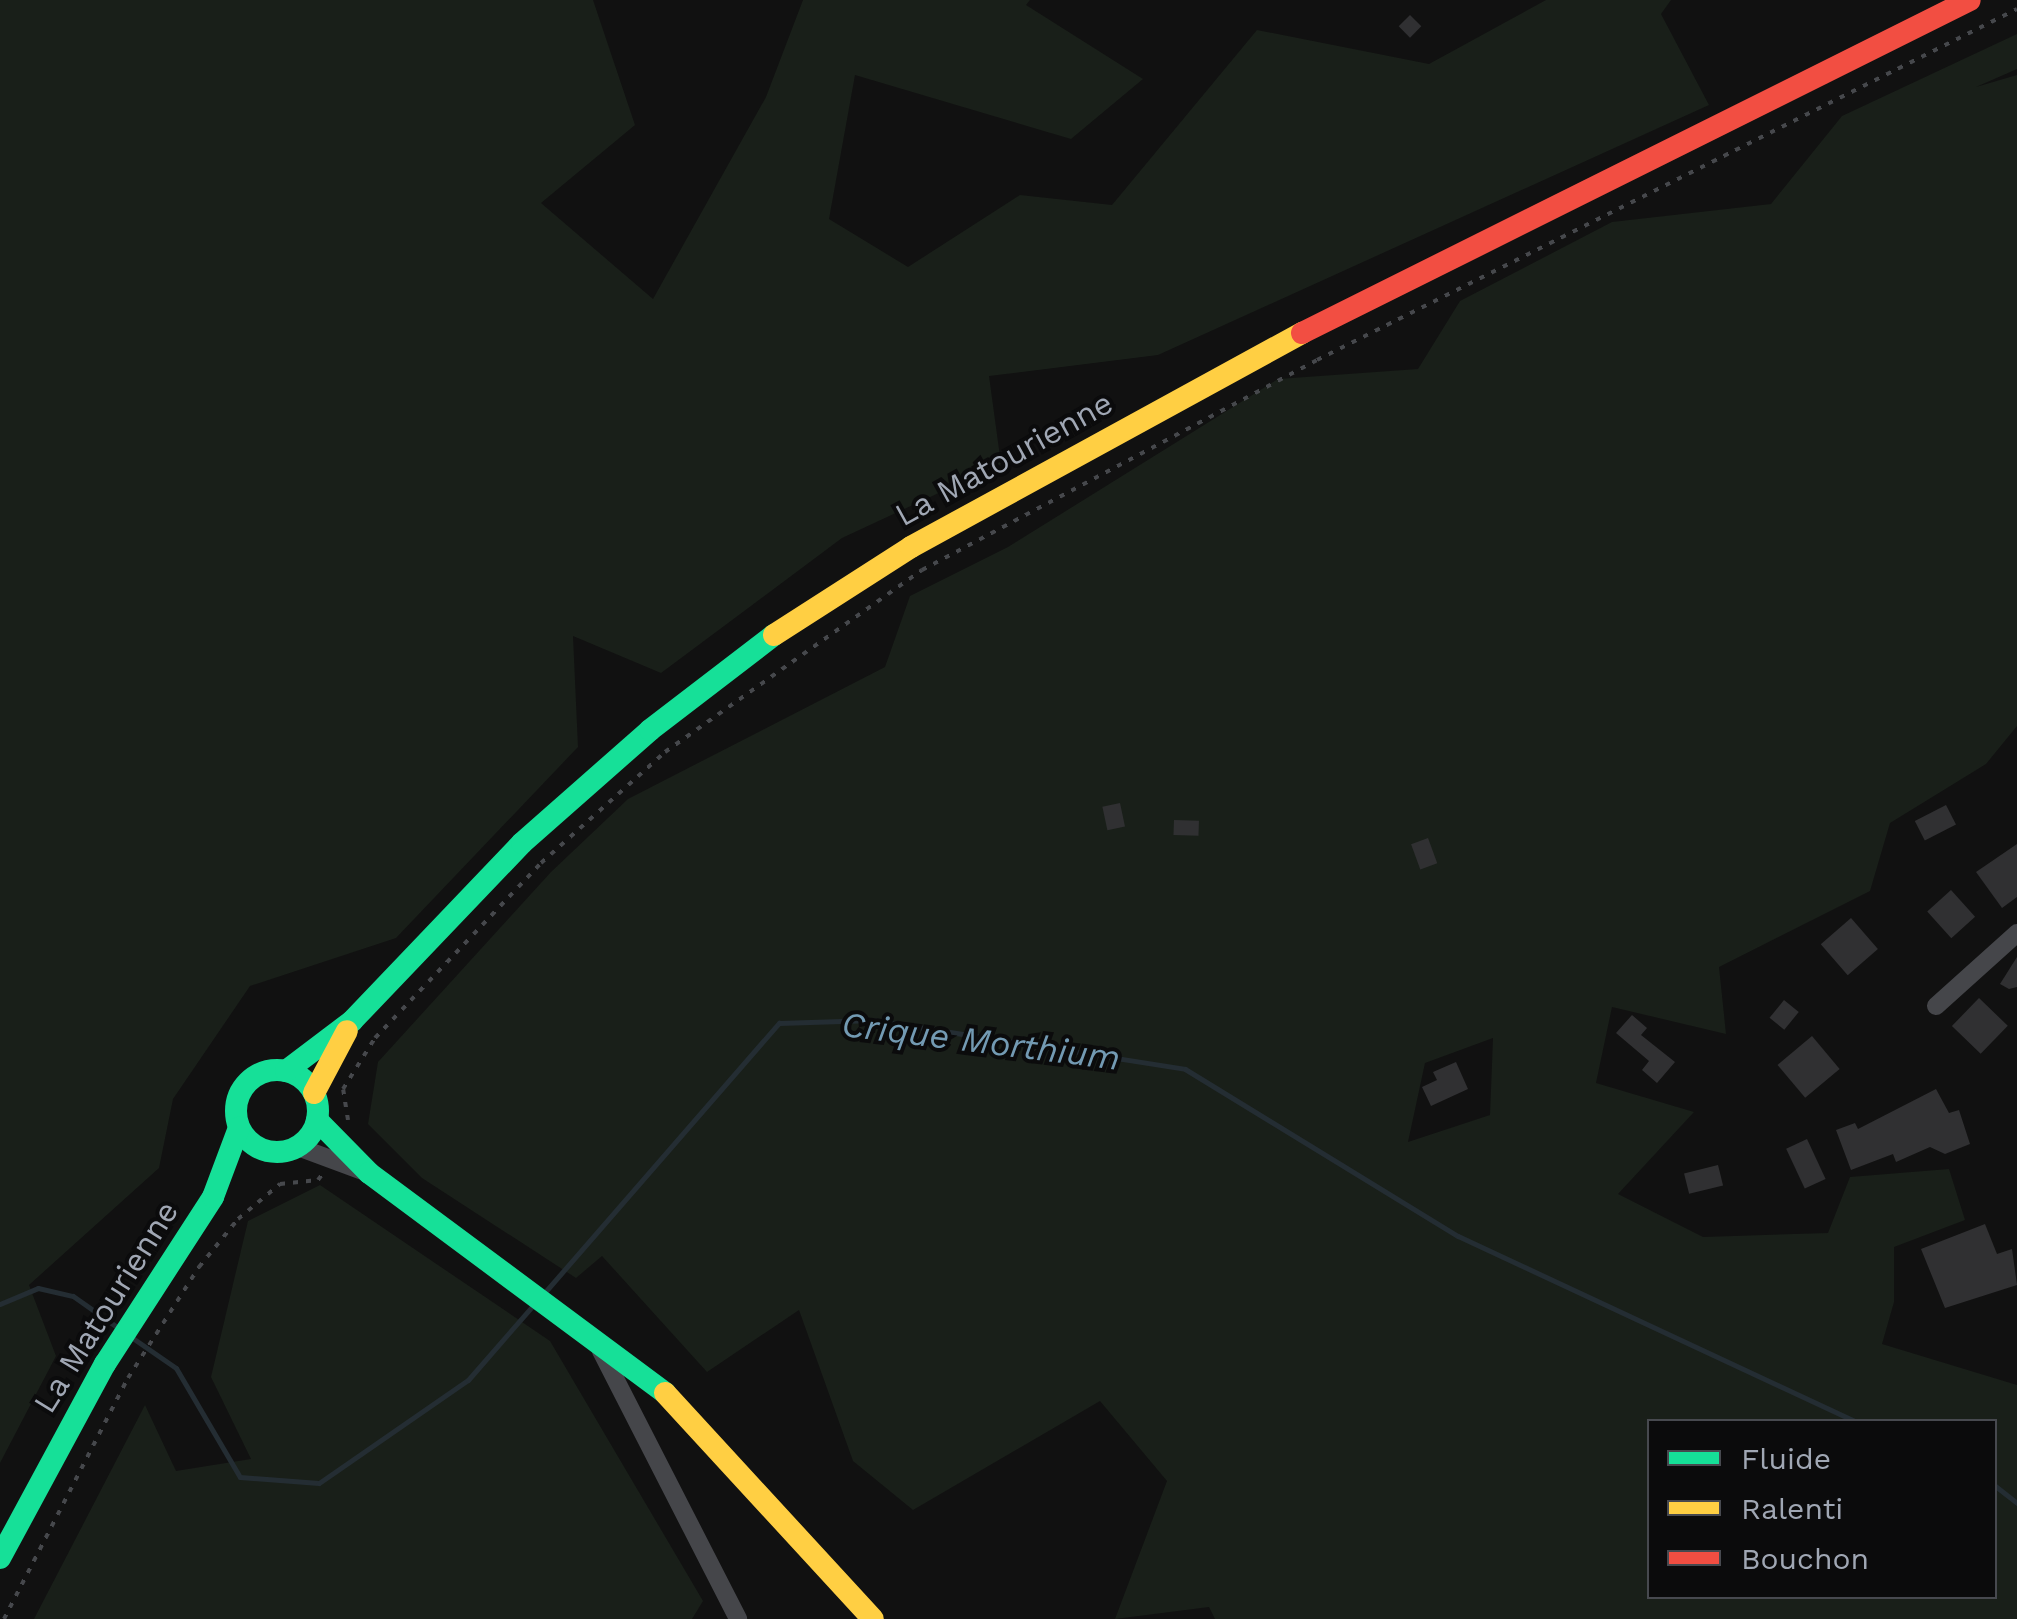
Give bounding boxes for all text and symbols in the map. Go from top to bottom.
street label: La Matourienne [888,383,1120,535]
water label: Crique Morthium [839,1003,1123,1079]
street label: La Matourienne [25,1194,187,1420]
legend [1647,1419,1997,1599]
text: Fluide [1741,1441,1831,1476]
text: Ralenti [1741,1491,1843,1526]
text: Bouchon [1741,1541,1869,1576]

